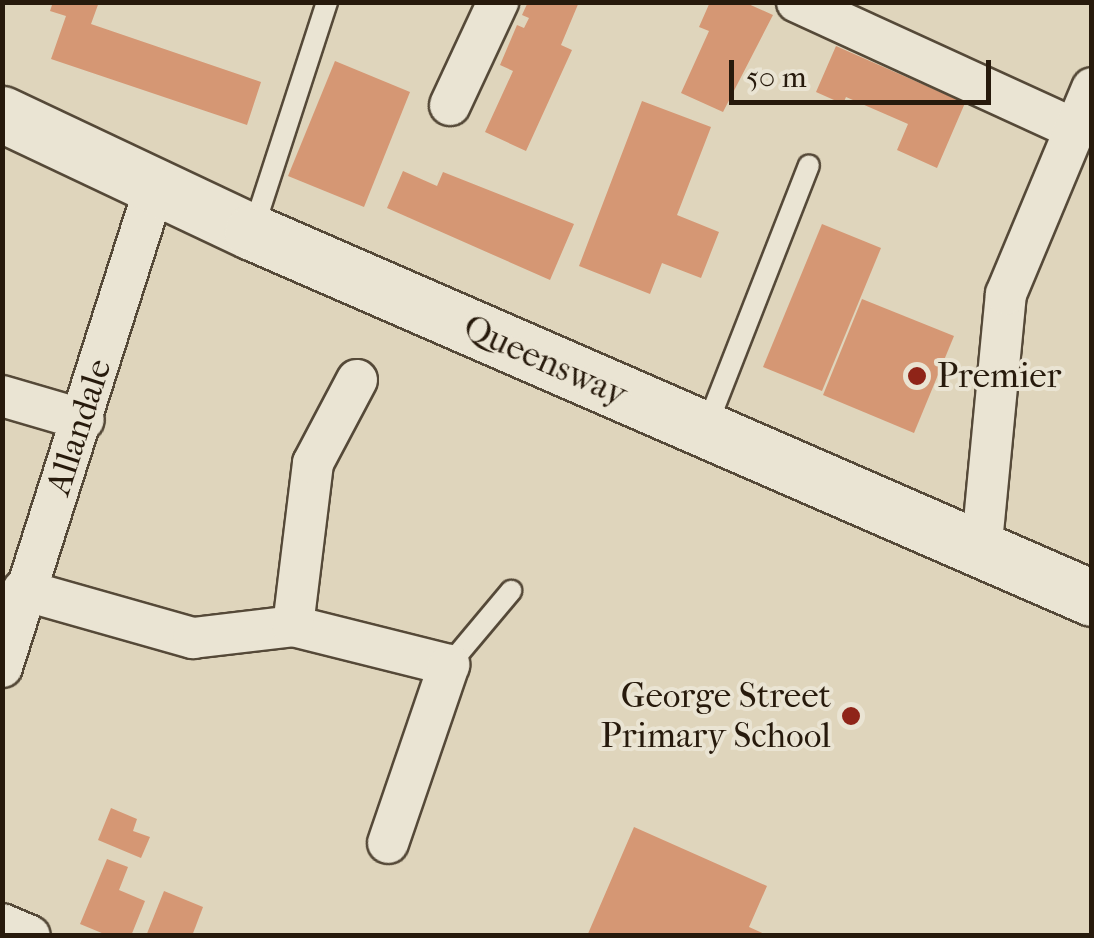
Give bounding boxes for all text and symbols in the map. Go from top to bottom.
scale bar [734,40,996,102]
text: 50 m [746,60,807,95]
street label: Queensway [457,306,633,416]
street label: Allandale [37,354,121,500]
place label: Premier [937,355,1061,397]
marker: Premier [906,365,928,387]
place label: George Street Primary School [601,675,831,757]
marker: George Street Primary School [840,705,862,727]

